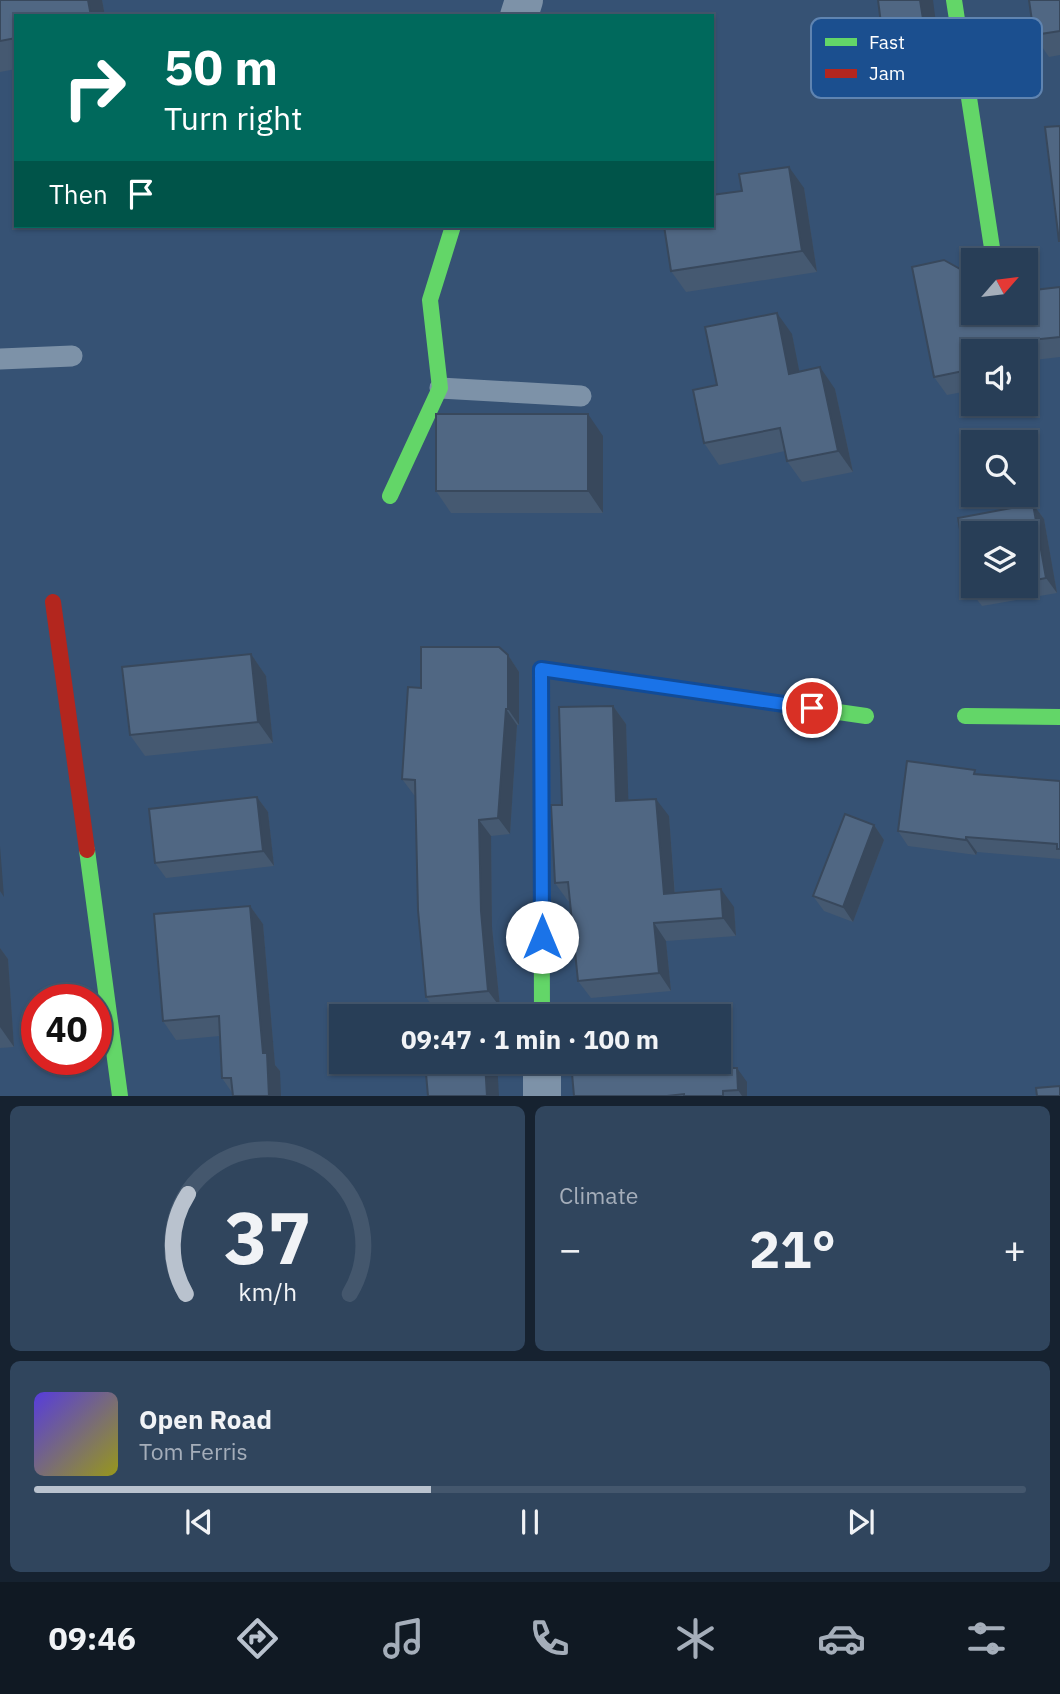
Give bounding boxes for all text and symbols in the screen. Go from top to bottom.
legend [811,18,1042,98]
text: Fast [869,30,905,54]
text: 50 m [164,35,278,98]
icon: right [49,42,140,133]
text: Jam [869,61,905,85]
text: Turn right [164,97,302,139]
icon: arrive [122,175,160,213]
text: Then [49,177,108,211]
north arrow [961,248,1038,326]
map controls [961,248,1038,598]
button: sound [961,339,1038,416]
button: search [961,430,1038,507]
button: layers [961,521,1038,598]
pin [782,678,842,738]
icon: arrive [793,689,831,727]
position arrow [505,900,579,974]
speed limit sign: 40 [21,984,112,1075]
text: 09:47 · 1 min · 100 m [401,1022,659,1056]
text: Climate [559,1180,638,1210]
text: 37 [224,1190,311,1285]
text: 21° [749,1215,836,1282]
text: − [559,1224,582,1273]
text: + [1003,1224,1026,1273]
text: km/h [238,1275,297,1308]
text: Open Road [139,1402,272,1436]
text: Tom Ferris [139,1436,248,1466]
icon: previous [180,1503,218,1541]
icon: pause [511,1503,549,1541]
icon: next [842,1503,880,1541]
icon: directions [233,1614,282,1663]
icon: music [379,1614,428,1663]
icon: phone [525,1614,574,1663]
icon: climate [671,1614,720,1663]
icon: car [817,1614,866,1663]
icon: filters [962,1614,1011,1663]
text: 09:46 [48,1617,136,1659]

